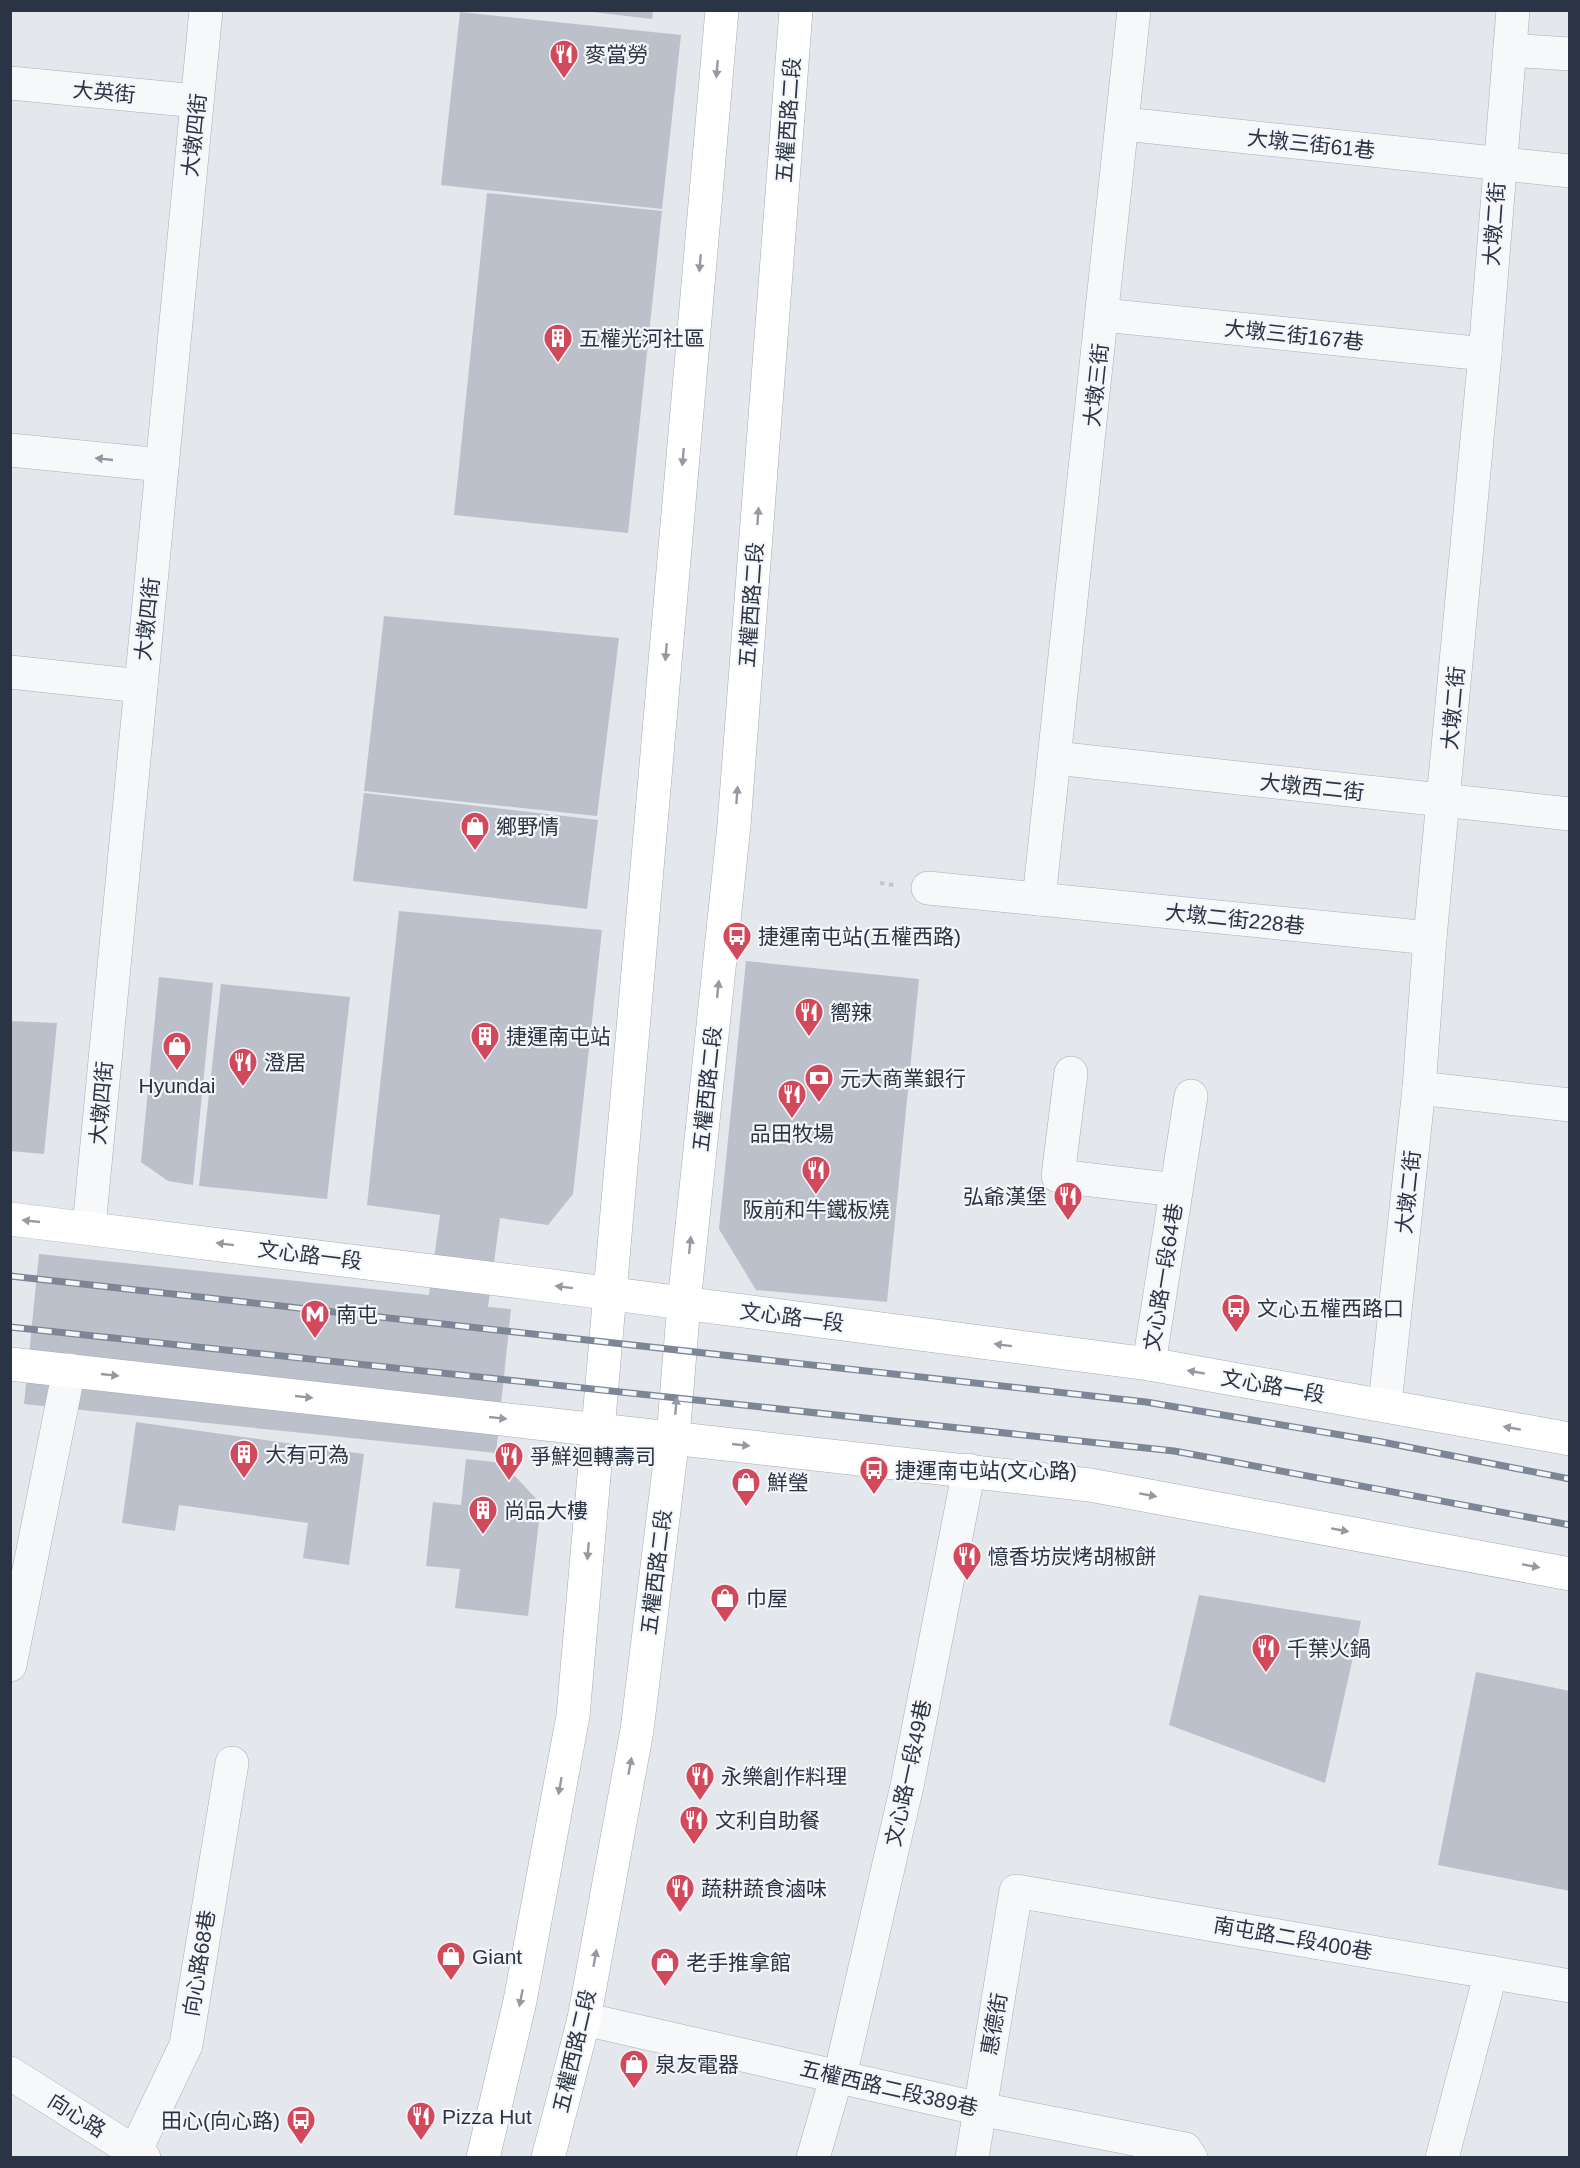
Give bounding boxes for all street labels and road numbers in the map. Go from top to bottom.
street label: 五權西路二段 [772,56,804,184]
street label: 大英街 [72,78,136,106]
street label: 大墩四街 [178,92,210,178]
street label: 大墩三街61巷 [1246,126,1376,162]
street label: 大墩二街 [1480,181,1508,267]
street label: 大墩三街167巷 [1223,316,1365,354]
street label: 大墩三街 [1080,342,1112,428]
street label: 五權西路二段 [735,541,767,669]
street label: 大墩四街 [131,576,163,662]
street label: 大墩二街 [1438,665,1468,751]
street label: 大墩西二街 [1259,770,1365,804]
street label: 大墩二街228巷 [1164,900,1306,938]
street label: 五權西路二段 [689,1025,725,1153]
street label: 大墩四街 [86,1060,116,1146]
street label: 大墩二街 [1392,1149,1424,1235]
street label: 文心路一段64巷 [1140,1201,1186,1353]
street label: 文心路一段 [256,1237,364,1273]
street label: 文心路一段 [738,1299,846,1335]
street label: 文心路一段 [1219,1366,1327,1406]
street label: 五權西路二段 [637,1508,675,1636]
street label: 文心路一段49巷 [881,1698,935,1848]
street label: 向心路68巷 [179,1908,219,2018]
street label: 南屯路二段400巷 [1212,1913,1374,1963]
street label: 五權西路二段 [549,1987,599,2115]
street label: 惠德街 [977,1991,1011,2057]
street label: 五權西路二段389巷 [798,2056,980,2120]
street label: 向心路 [44,2089,110,2141]

